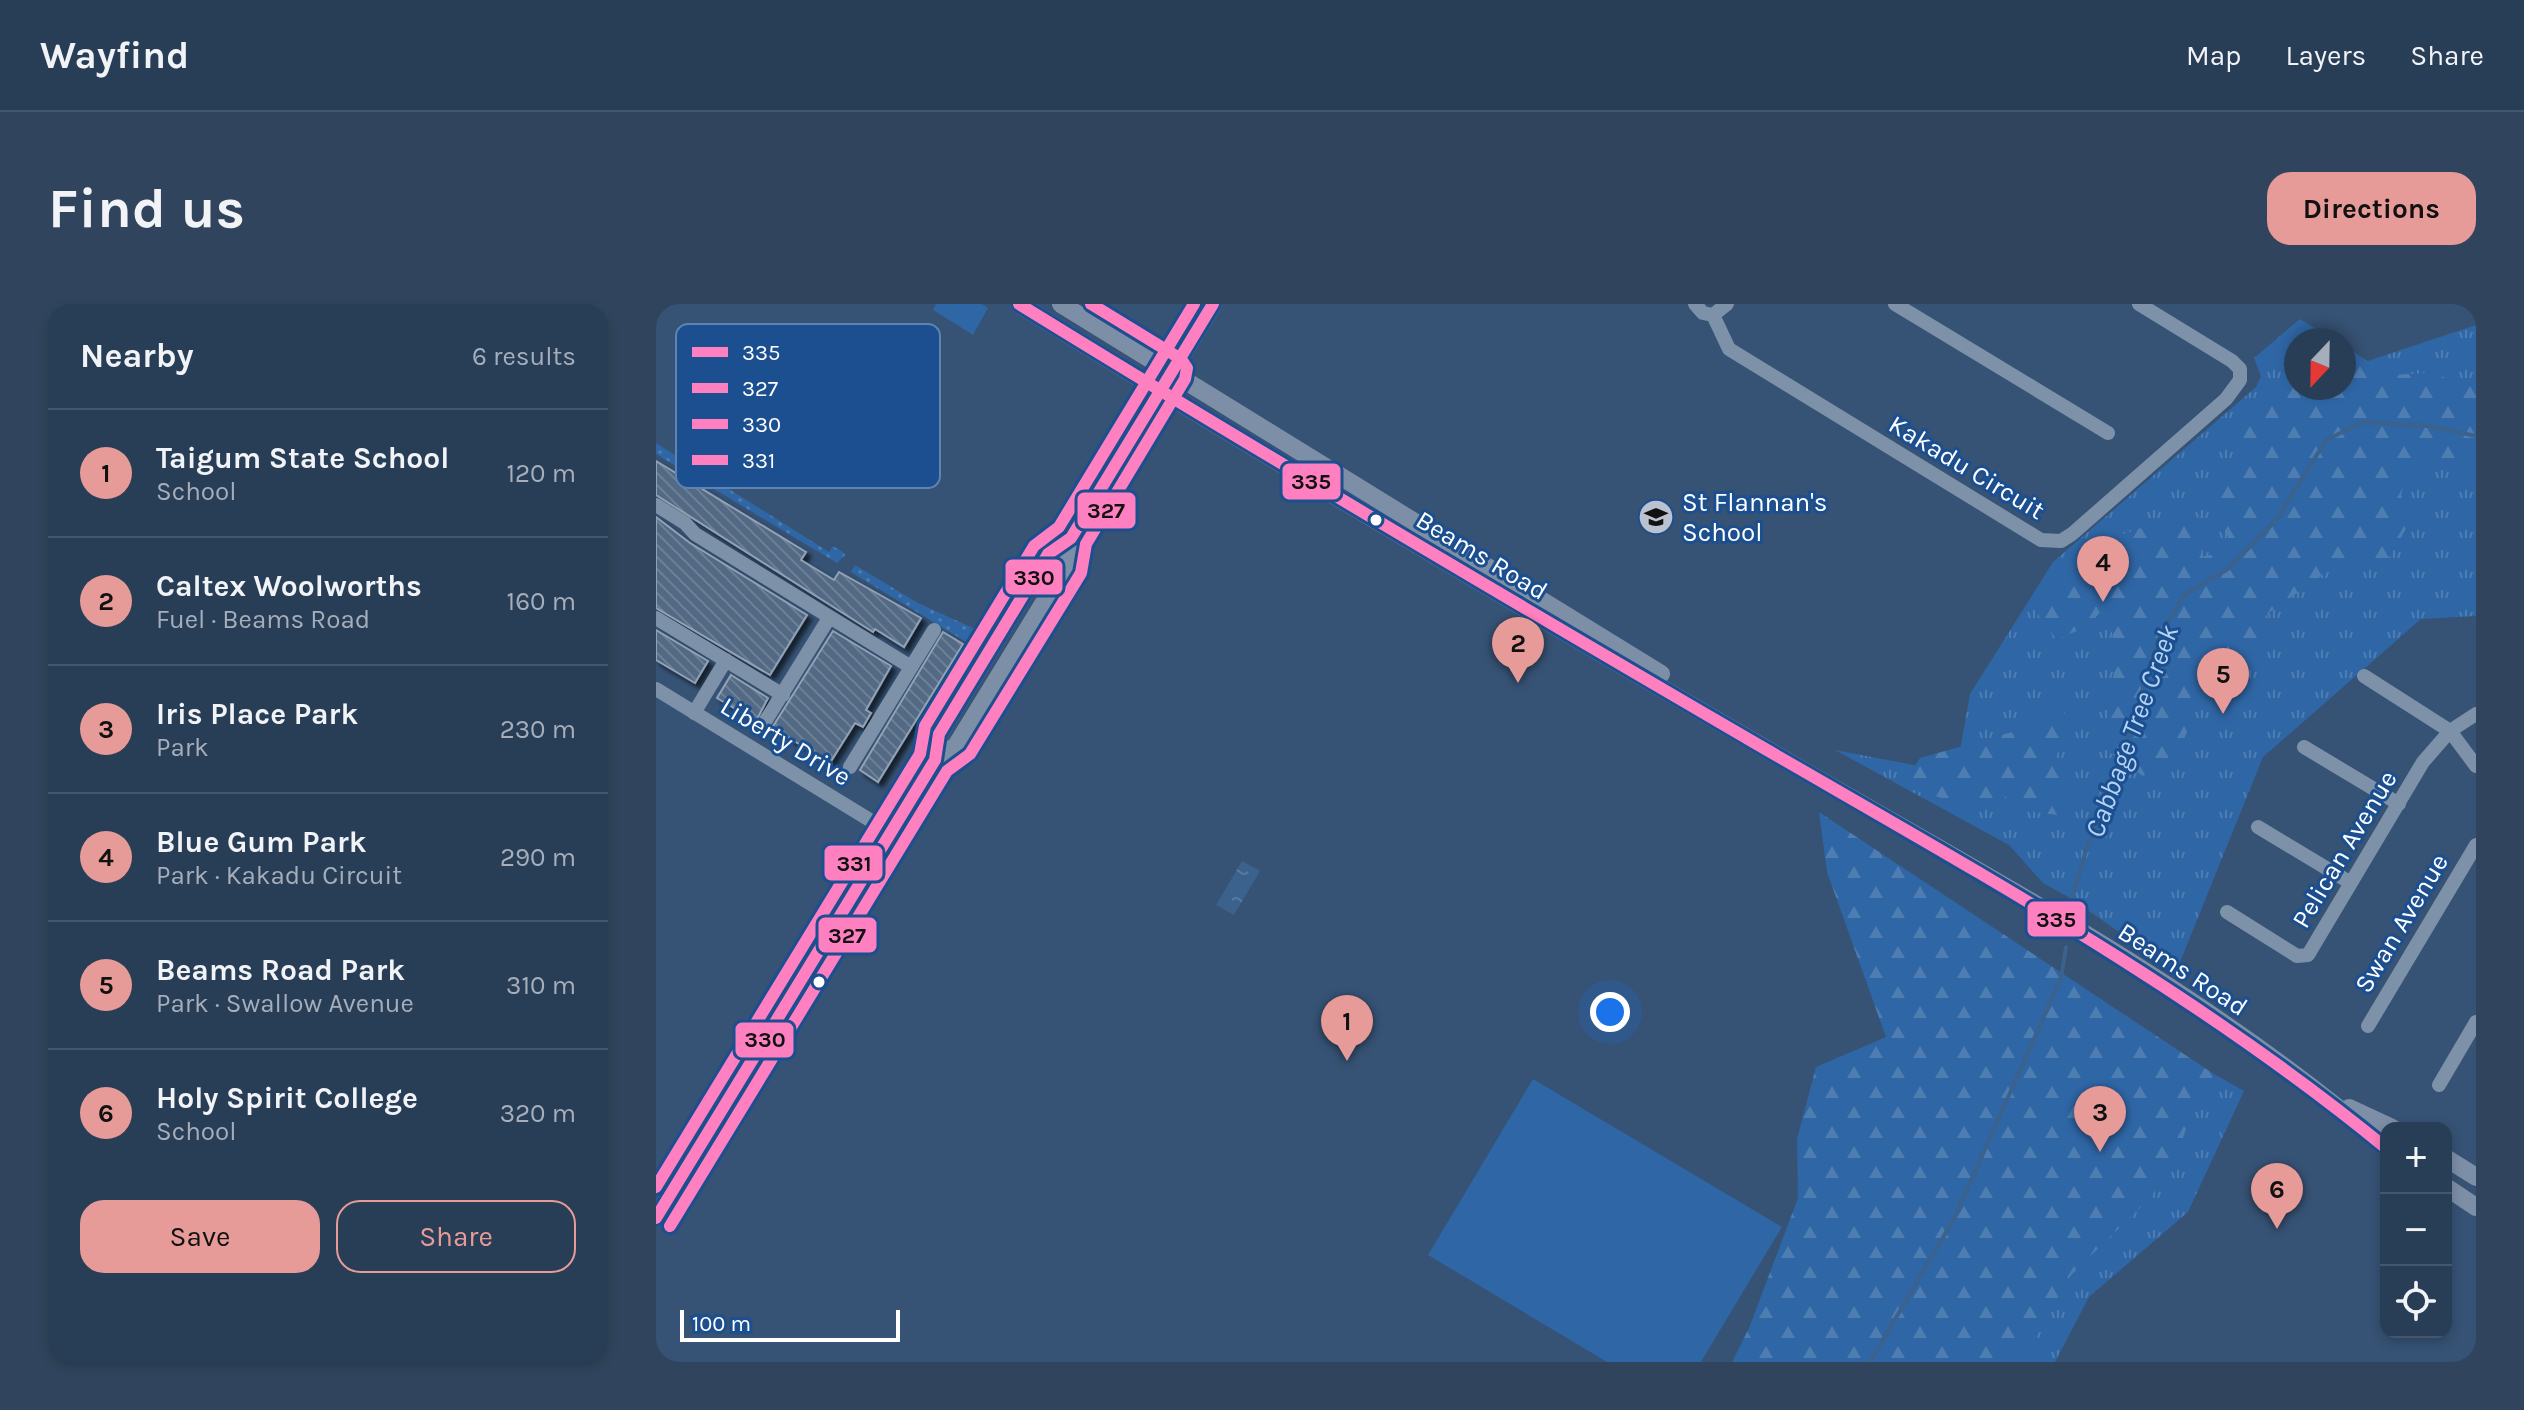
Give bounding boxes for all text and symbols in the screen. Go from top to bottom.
text: Wayfind [40,33,189,78]
text: Map [2186,39,2241,72]
text: Layers [2285,39,2366,72]
text: Share [2410,39,2484,72]
button: Directions [2267,172,2476,245]
text: Find us [48,176,245,241]
legend [676,324,940,488]
north arrow [2284,328,2356,400]
text: Nearby [80,336,194,376]
text: 335 [742,340,780,366]
text: 6 results [472,341,576,372]
text: 327 [742,376,778,402]
street label: Kakadu Circuit [1883,409,2050,526]
text: 330 [742,412,781,438]
text: Taigum State School [156,440,449,476]
text: 331 [742,448,775,474]
text: 1 [101,458,111,489]
text: 120 m [506,458,576,489]
line badge: 335 [1281,462,1342,501]
text: 335 [1291,469,1331,495]
text: School [156,476,237,507]
place label: St Flannan's School [1682,487,1827,548]
line badge: 327 [1076,491,1137,530]
text: 327 [1087,498,1125,524]
school or university icon: St Flannan's School [1637,498,1675,536]
street label: Beams Road [1410,504,1553,607]
unlabelled marker [1368,512,1384,528]
pin: 4 [2077,536,2129,602]
line badge: 330 [1004,558,1064,596]
text: 330 [1013,565,1055,591]
text: Caltex Woolworths [156,568,422,604]
text: 2 [98,586,114,617]
text: 160 m [507,586,576,617]
text: Fuel · Beams Road [156,604,370,635]
pin: 2 [1492,617,1544,683]
water label: Cabbage Tree Creek [2078,620,2186,842]
pin: 5 [2197,648,2249,714]
street label: Liberty Drive [715,690,857,793]
text: Iris Place Park [156,696,358,732]
text: 3 [98,714,114,745]
text: 230 m [500,714,576,745]
text: Park [156,732,209,763]
street label: Pelican Avenue [2285,765,2404,934]
text: Blue Gum Park [156,824,367,860]
text: 4 [98,842,114,873]
text: 290 m [500,842,576,873]
line badge: 331 [823,844,884,882]
street label: Swan Avenue [2348,848,2455,998]
text: 331 [836,851,872,877]
text: Park · Kakadu Circuit [156,860,402,891]
line badge: 335 [2026,900,2087,938]
text: 335 [2036,907,2076,933]
line badge: 327 [817,916,878,954]
street label: Beams Road [2112,916,2253,1023]
text: 327 [828,923,866,949]
text: Beams Road Park [156,952,405,988]
text: 5 [98,970,114,1001]
text: 310 m [506,970,576,1001]
unlabelled marker [811,974,827,990]
text: Park · Swallow Avenue [156,988,414,1019]
your location [1590,992,1630,1032]
pin: 1 [1321,995,1373,1061]
line badge: 330 [734,1021,795,1059]
text: 330 [744,1027,786,1053]
text: Holy Spirit College [156,1080,418,1116]
pin: 3 [2074,1086,2126,1152]
text: 6 [98,1098,114,1129]
text: 320 m [500,1098,576,1129]
text: School [156,1116,237,1147]
map controls [2380,1122,2452,1338]
button: + [2380,1122,2452,1194]
pin: 6 [2251,1163,2303,1229]
button: − [2380,1194,2452,1266]
button: Save [80,1200,320,1273]
button: Share [336,1200,576,1273]
button: locate [2380,1266,2452,1338]
scale bar [680,1306,900,1342]
text: 100 m [692,1311,751,1337]

